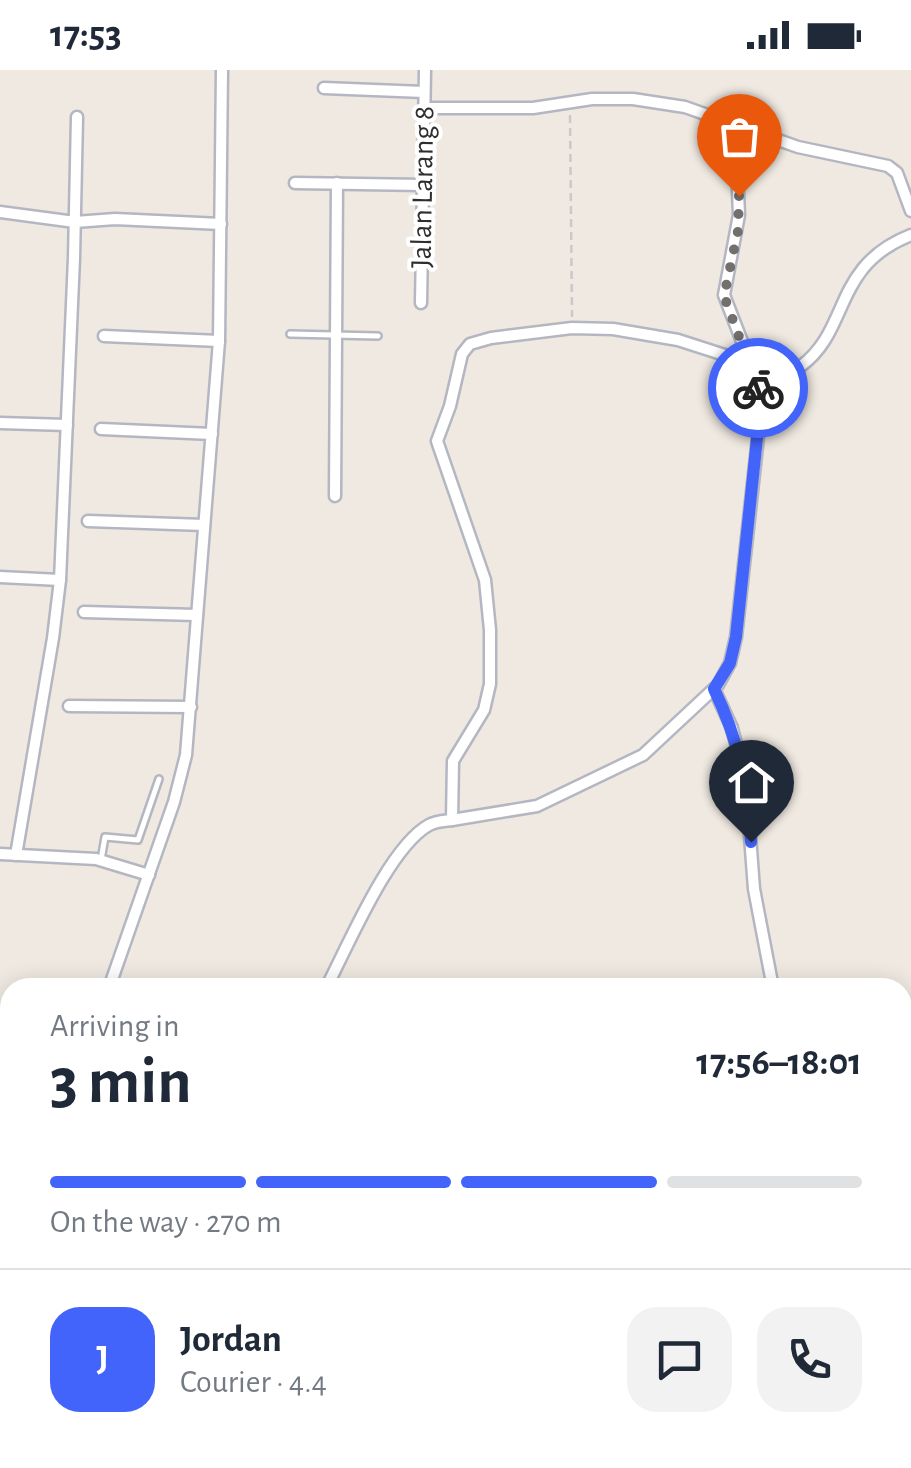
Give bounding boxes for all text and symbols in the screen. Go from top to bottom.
text: 17:53 [50,16,122,54]
pin [697,94,782,197]
street label: Jalan Larang 8 [407,106,439,268]
icon: bag [712,109,767,164]
courier [708,338,808,438]
icon: bike [731,361,786,416]
pin [709,740,794,843]
icon: home [724,755,779,810]
text: Arriving in [50,1010,179,1042]
text: 17:56–18:01 [696,1044,862,1082]
text: 3 min [50,1050,192,1115]
text: On the way · 270 m [50,1206,282,1238]
button: chat [627,1307,732,1412]
button: phone [757,1307,862,1412]
text: Jordan [180,1321,282,1359]
text: J [96,1340,109,1378]
text: Courier · 4.4 [180,1366,327,1398]

